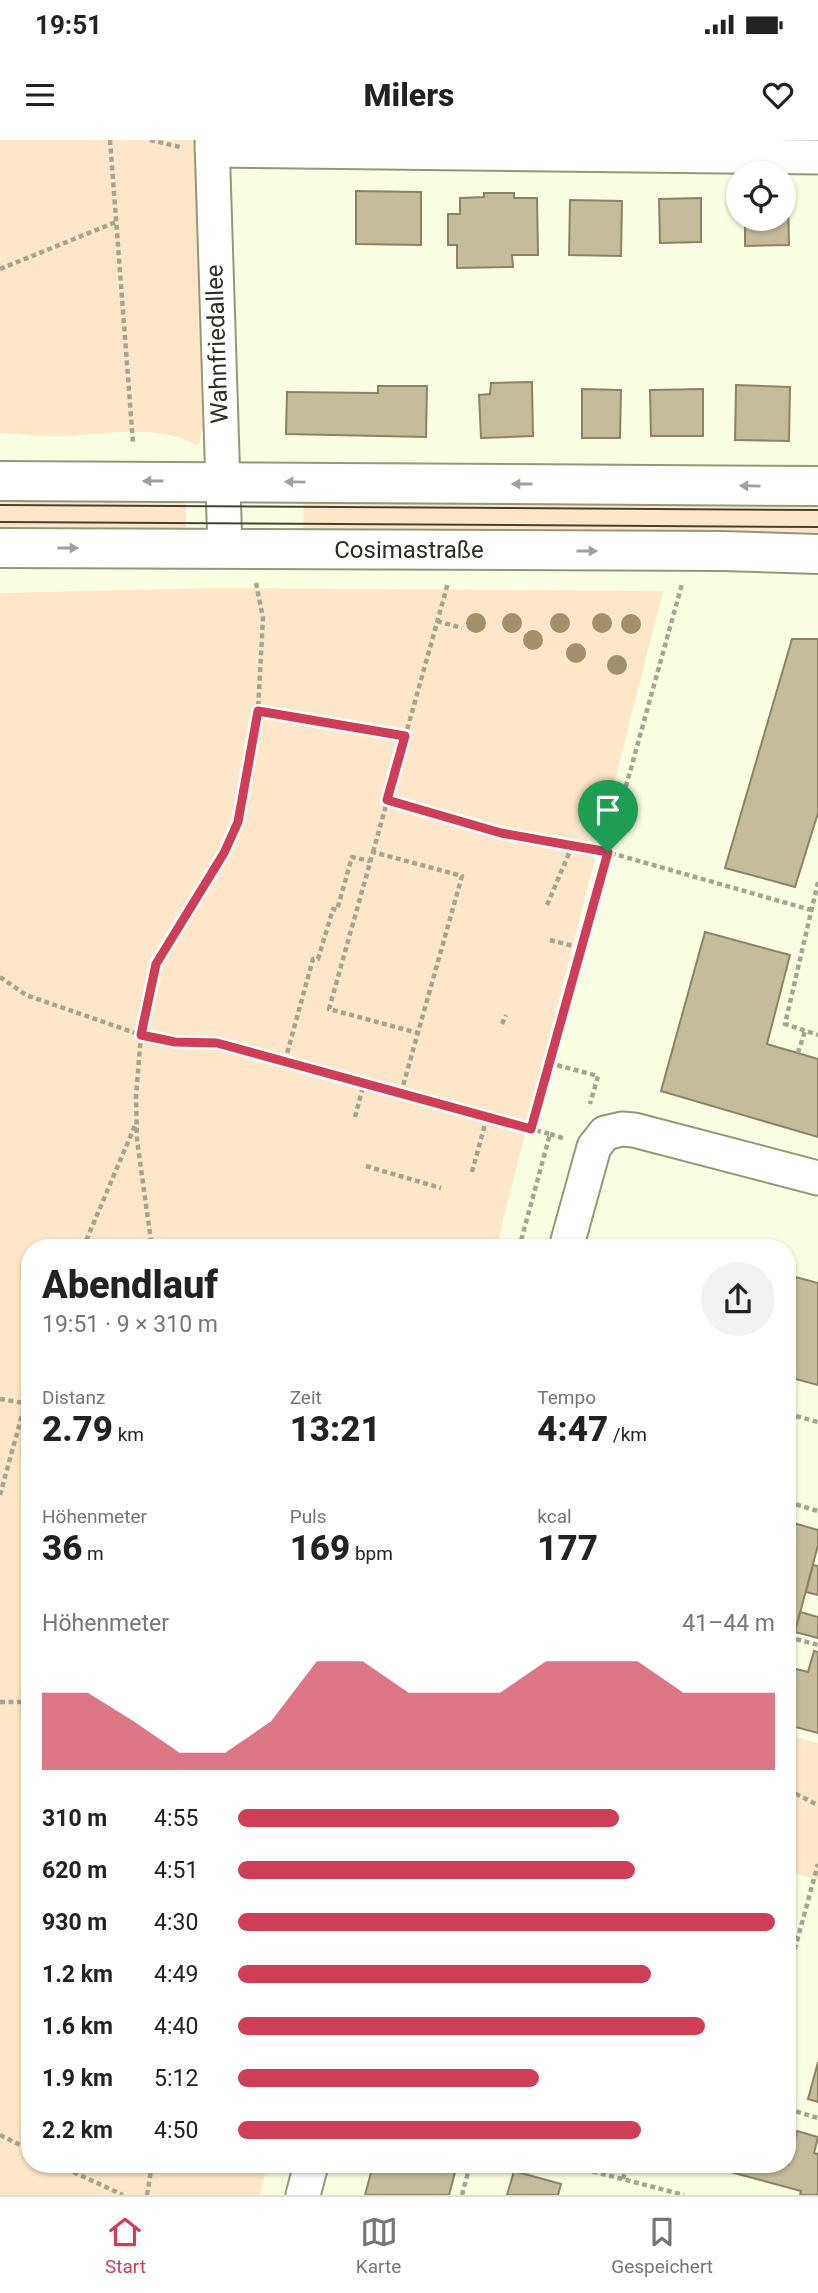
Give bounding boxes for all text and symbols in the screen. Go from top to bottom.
text: 19:51 [35,10,102,40]
icon: menu [21,76,59,114]
text: Milers [363,76,455,114]
icon: heart [759,76,797,114]
map controls [726,161,796,231]
button: locate [726,161,796,231]
street label: Wahnfriedallee [200,264,234,424]
one-way arrow [142,475,164,487]
one-way arrow [284,476,306,488]
one-way arrow [511,478,533,490]
one-way arrow [739,480,761,492]
street label: Cosimastraße [334,536,484,564]
one-way arrow [57,542,79,554]
one-way arrow [576,545,598,557]
pin [578,780,638,852]
icon: arrive [589,791,627,829]
button: share [701,1262,775,1336]
text: Abendlauf [42,1263,218,1307]
text: 19:51 · 9 × 310 m [42,1311,218,1338]
text: Distanz [42,1386,105,1409]
text: Zeit [290,1386,322,1409]
text: Tempo [537,1386,596,1409]
text: 2.79 [42,1409,113,1450]
text: 13:21 [290,1409,381,1450]
text: 4:47 [537,1409,608,1450]
text: km [113,1423,144,1446]
text: /km [608,1423,647,1446]
text: Höhenmeter [42,1505,147,1528]
text: Puls [290,1505,327,1528]
text: kcal [537,1505,572,1528]
text: 36 [42,1528,82,1569]
text: 169 [290,1528,350,1569]
text: 177 [537,1528,598,1569]
text: m [82,1542,104,1565]
text: bpm [350,1542,393,1565]
text: Höhenmeter [42,1610,169,1637]
text: 41–44 m [682,1610,775,1637]
text: 310 m [42,1805,107,1832]
text: 4:55 [154,1805,198,1832]
text: 620 m [42,1857,107,1884]
text: 4:51 [154,1857,198,1884]
text: 930 m [42,1909,107,1936]
text: 4:30 [154,1909,198,1936]
text: 1.2 km [42,1961,113,1988]
text: 4:49 [154,1961,198,1988]
text: 1.6 km [42,2013,113,2040]
text: 4:40 [154,2013,198,2040]
text: 1.9 km [42,2065,113,2092]
text: 5:12 [154,2065,198,2092]
text: 2.2 km [42,2117,113,2144]
text: 4:50 [154,2117,198,2144]
tab: Start [105,2213,146,2278]
tab: Karte [356,2213,401,2278]
tab: Gespeichert [611,2213,713,2278]

